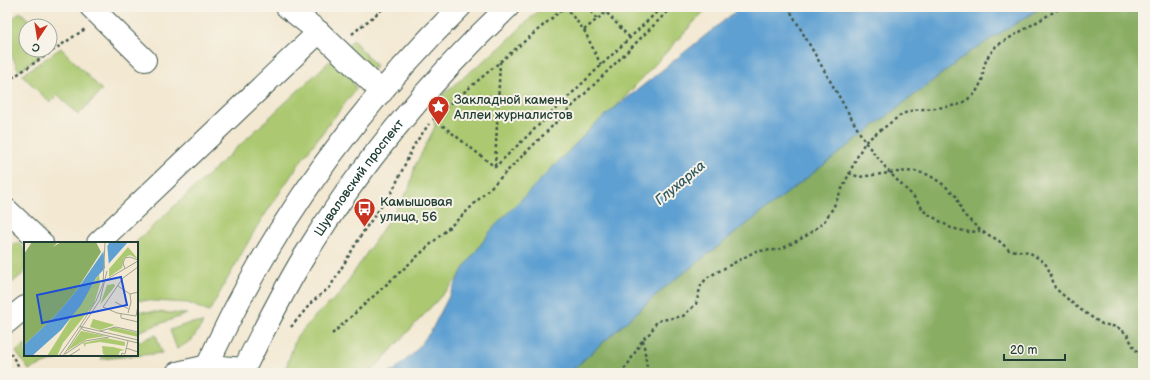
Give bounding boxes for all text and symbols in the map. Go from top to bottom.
north arrow [18,18,58,58]
text: С [31,40,41,54]
place label: Закладной камень Аллеи журналистов [453,92,573,123]
place icon: Закладной камень Аллеи журналистов [425,94,451,127]
street label: Шуваловский проспект [311,116,407,240]
water label: Глухарка [651,157,709,209]
place label: Камышовая улица, 56 [380,194,453,225]
bus stop icon: Камышовая улица, 56 [352,196,378,229]
inset map [24,242,138,356]
scale bar [1004,336,1065,362]
text: 20 m [1010,343,1037,358]

